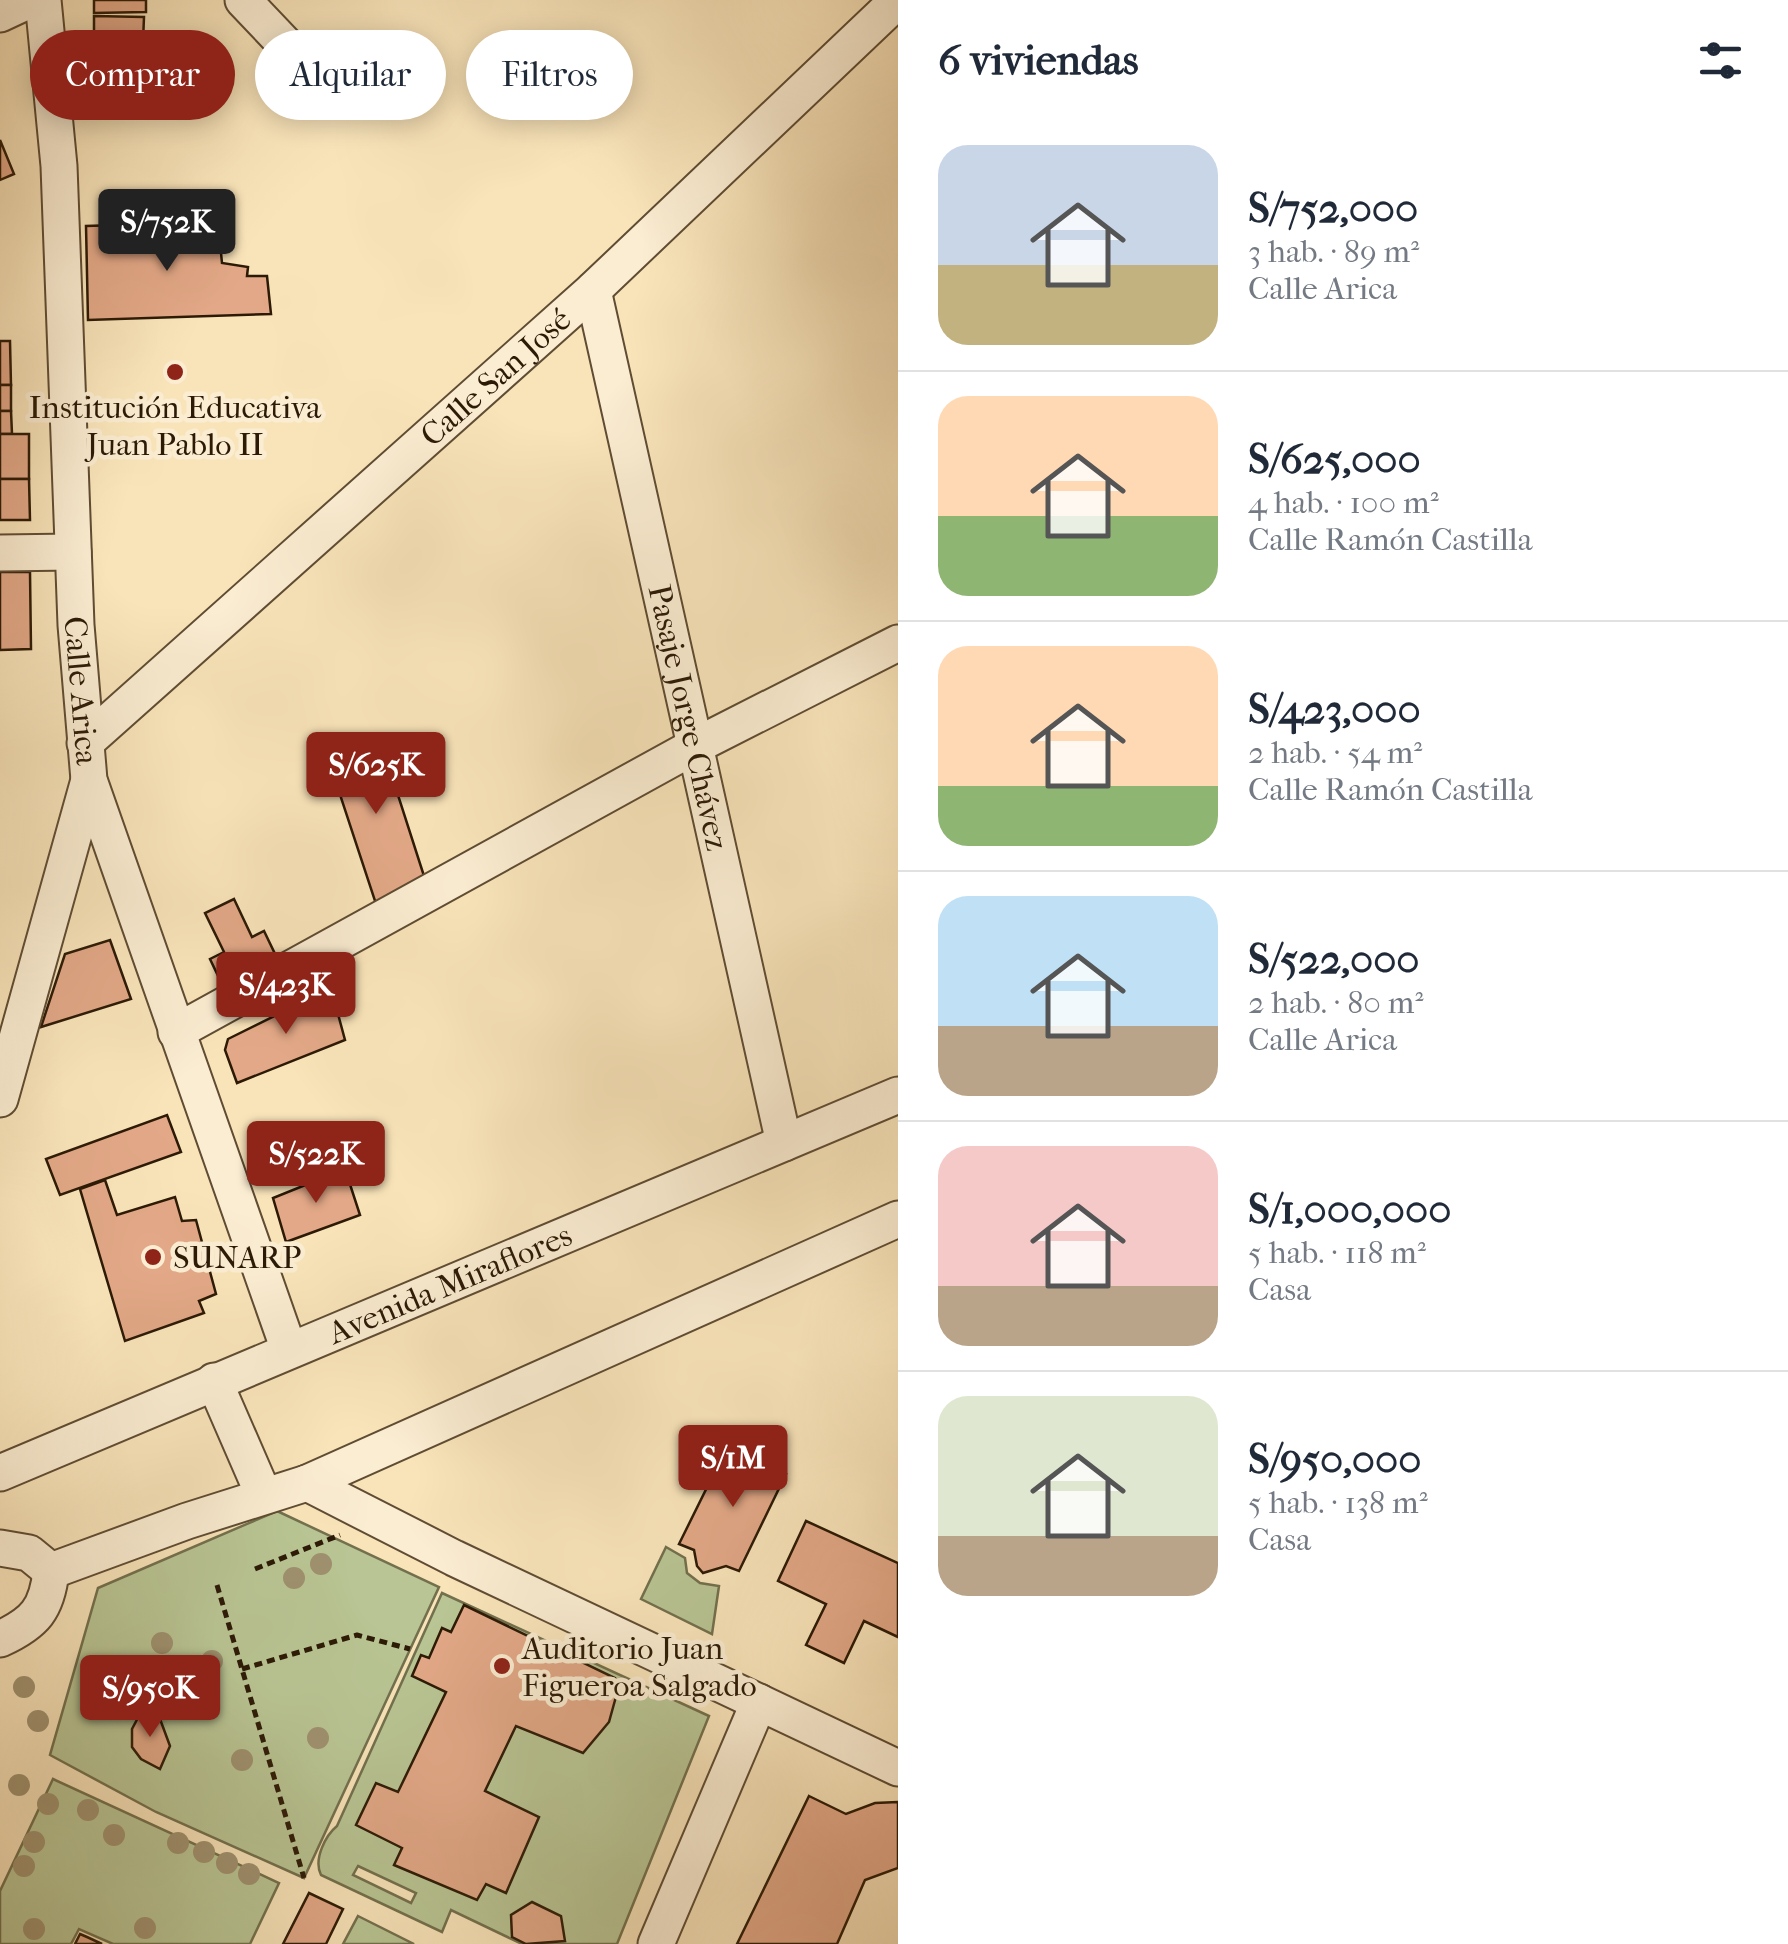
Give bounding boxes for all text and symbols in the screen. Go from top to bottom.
chip: Comprar [30,30,235,120]
chip: Alquilar [255,30,446,120]
chip: Filtros [466,30,633,120]
icon: filters [1693,33,1748,88]
text: 6 viviendas [938,36,1138,85]
text: S/752,000 [1248,184,1418,233]
icon: home [1018,185,1138,305]
pin: S/752K [86,189,248,274]
text: S/752K [120,203,214,240]
text: 3 hab. · 89 m² [1248,233,1419,270]
text: Calle Arica [1248,270,1397,307]
street label: Calle San José [413,301,579,454]
marker: Institución Educativa Juan Pablo II [164,361,186,383]
place label: Institución Educativa Juan Pablo II [29,389,322,463]
text: S/625,000 [1248,435,1421,484]
icon: home [1018,436,1138,556]
text: 4 hab. · 100 m² [1248,484,1439,521]
text: Calle Ramón Castilla [1248,521,1532,558]
street label: Pasaje Jorge Chávez [641,581,736,854]
street label: Calle Arica [56,615,106,768]
text: S/423,000 [1248,685,1421,734]
icon: home [1018,686,1138,806]
pin: S/625K [295,732,457,817]
text: 2 hab. · 54 m² [1248,734,1422,771]
text: S/625K [328,746,424,783]
text: Calle Ramón Castilla [1248,771,1532,808]
text: S/522,000 [1248,935,1420,984]
icon: home [1018,936,1138,1056]
pin: S/423K [205,952,367,1037]
text: S/423K [238,966,334,1003]
text: 2 hab. · 80 m² [1248,984,1423,1021]
text: Calle Arica [1248,1021,1397,1058]
pin: S/522K [235,1121,397,1206]
text: S/522K [269,1135,363,1172]
text: S/1,000,000 [1248,1185,1451,1234]
icon: home [1018,1186,1138,1306]
street label: Avenida Miraflores [321,1217,577,1353]
text: 5 hab. · 118 m² [1248,1234,1426,1271]
place label: SUNARP [173,1239,301,1276]
marker: SUNARP [142,1246,164,1268]
text: Casa [1248,1271,1311,1308]
pin: S/1M [674,1425,792,1510]
text: S/950,000 [1248,1435,1421,1484]
icon: home [1018,1436,1138,1556]
text: S/1M [700,1439,766,1476]
text: 5 hab. · 138 m² [1248,1484,1428,1521]
text: Casa [1248,1521,1311,1558]
place label: Auditorio Juan Figueroa Salgado [520,1630,757,1704]
pin: S/950K [69,1655,231,1740]
marker: Auditorio Juan Figueroa Salgado [491,1655,513,1677]
text: S/950K [102,1669,198,1706]

